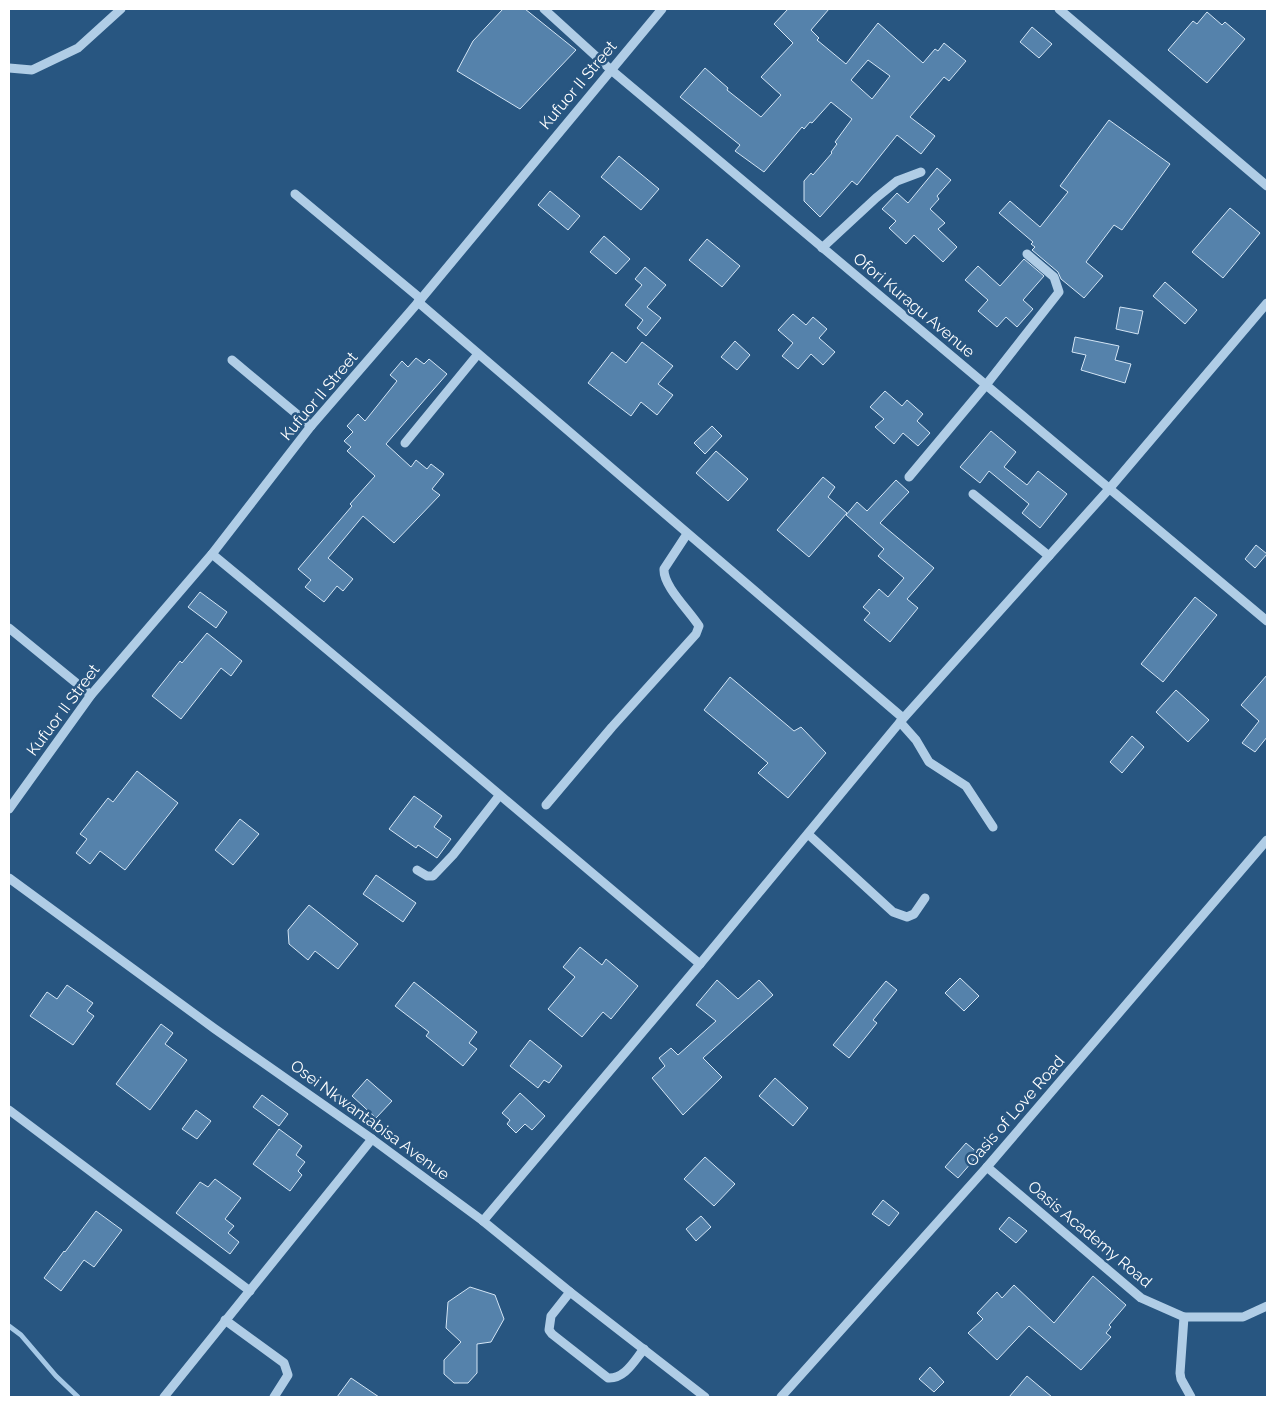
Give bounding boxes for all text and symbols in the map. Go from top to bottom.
street label: Kufuor II Street [536,36,621,133]
street label: Ofori Kuragu Avenue [849,249,979,361]
street label: Kufuor II Street [277,347,362,444]
street label: Kufuor II Street [22,660,104,759]
street label: Oasis of Love Road [962,1052,1068,1170]
street label: Osei Nkwantabisa Avenue [287,1056,453,1184]
street label: Oasis Academy Road [1024,1177,1156,1291]

